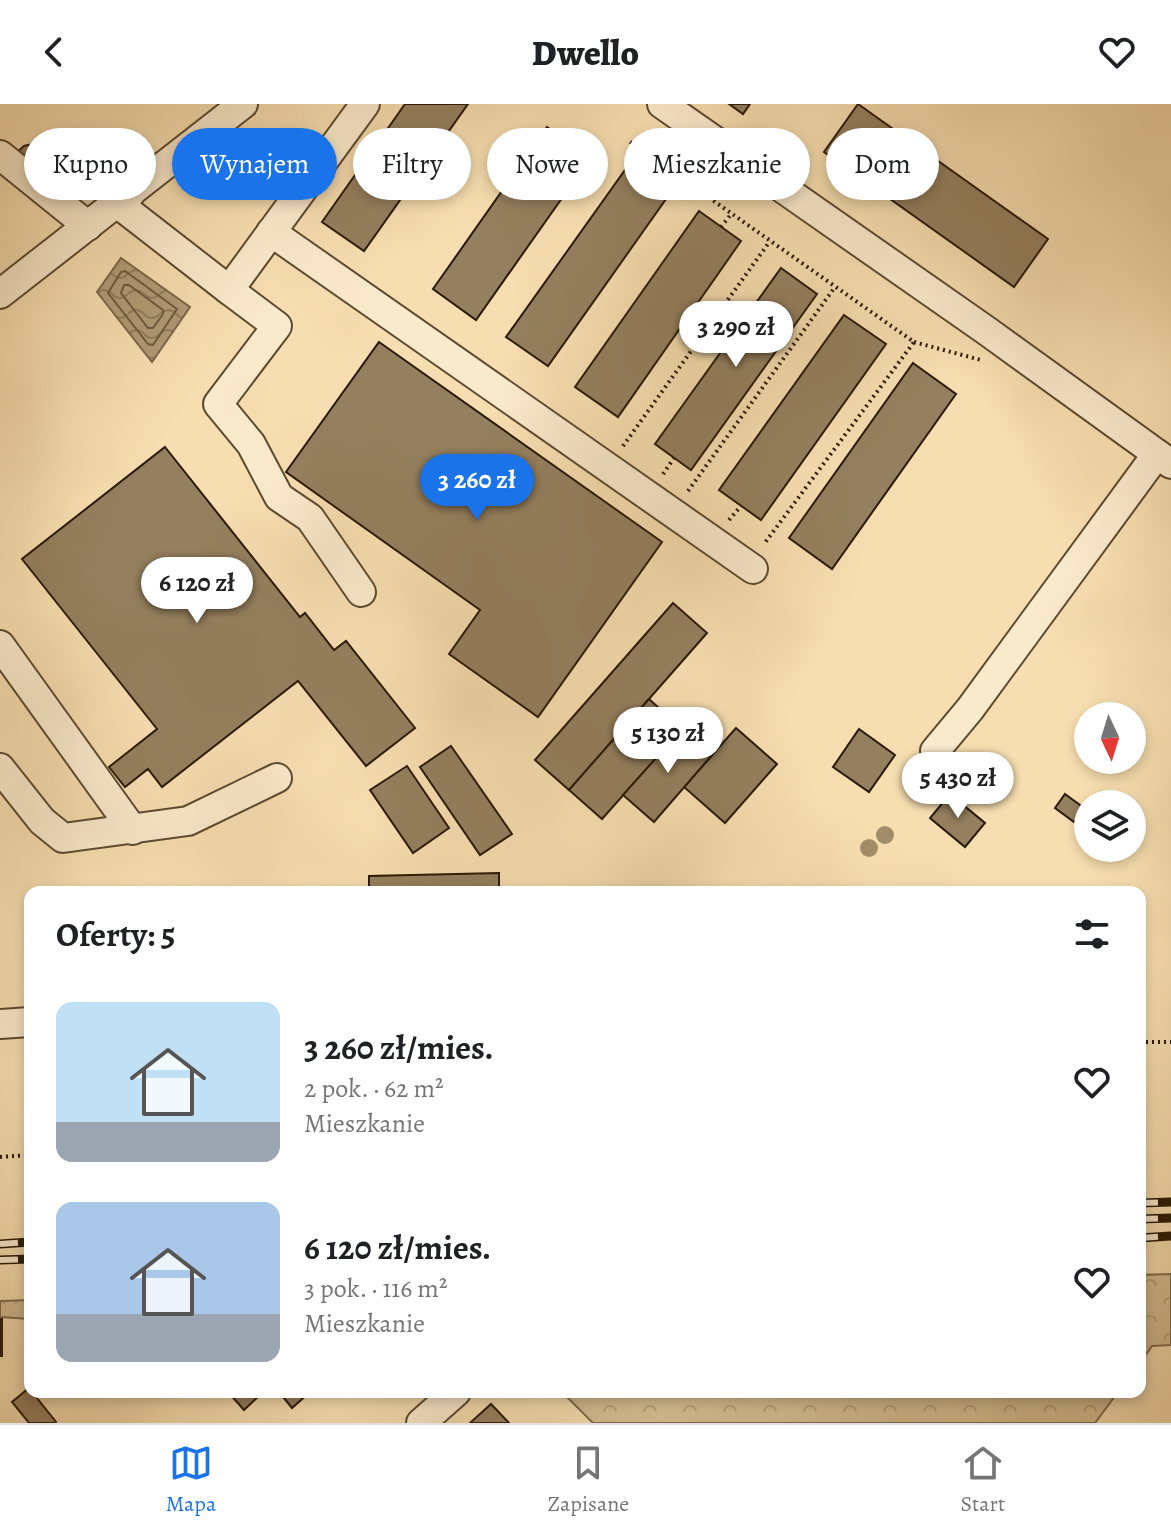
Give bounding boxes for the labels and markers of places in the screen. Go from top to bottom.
pin: 3 290 zł [653,301,819,369]
pin: 3 260 zł [394,454,560,522]
pin: 6 120 zł [114,557,280,625]
pin: 5 130 zł [585,707,751,775]
pin: 5 430 zł [875,752,1041,820]

